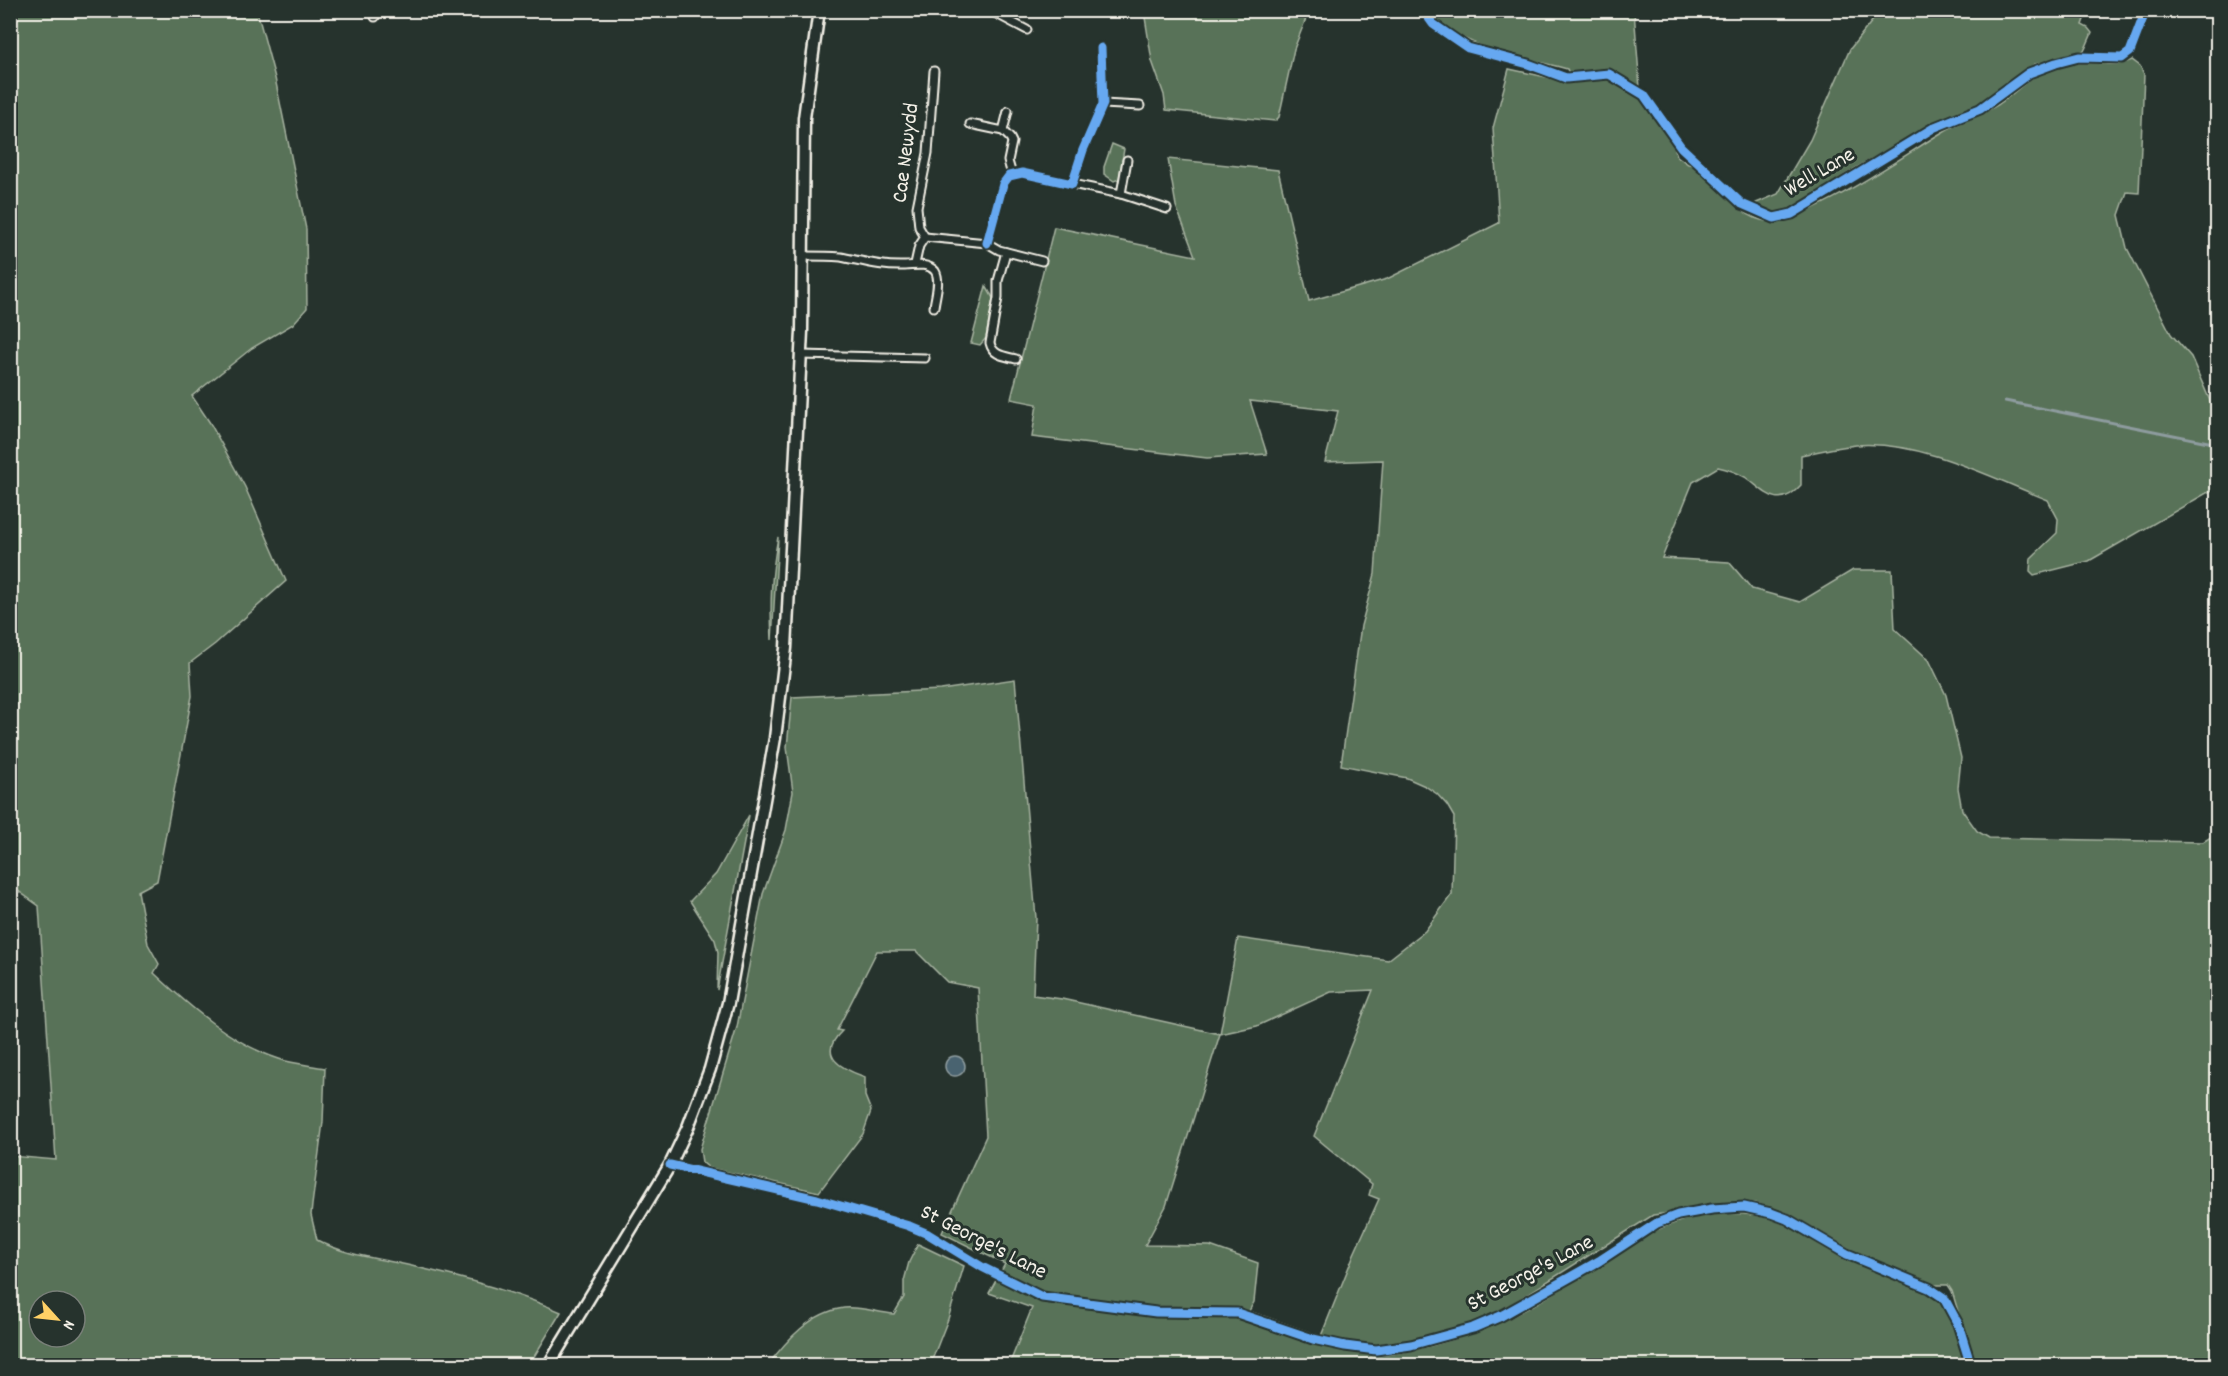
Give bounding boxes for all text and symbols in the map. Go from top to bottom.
street label: Cae Newydd [886,101,928,205]
street label: Well Lane [1779,140,1861,206]
street label: St George's Lane [914,1198,1052,1288]
street label: St George's Lane [1462,1228,1600,1320]
north arrow [27,1289,87,1349]
text: N [56,1316,80,1334]

